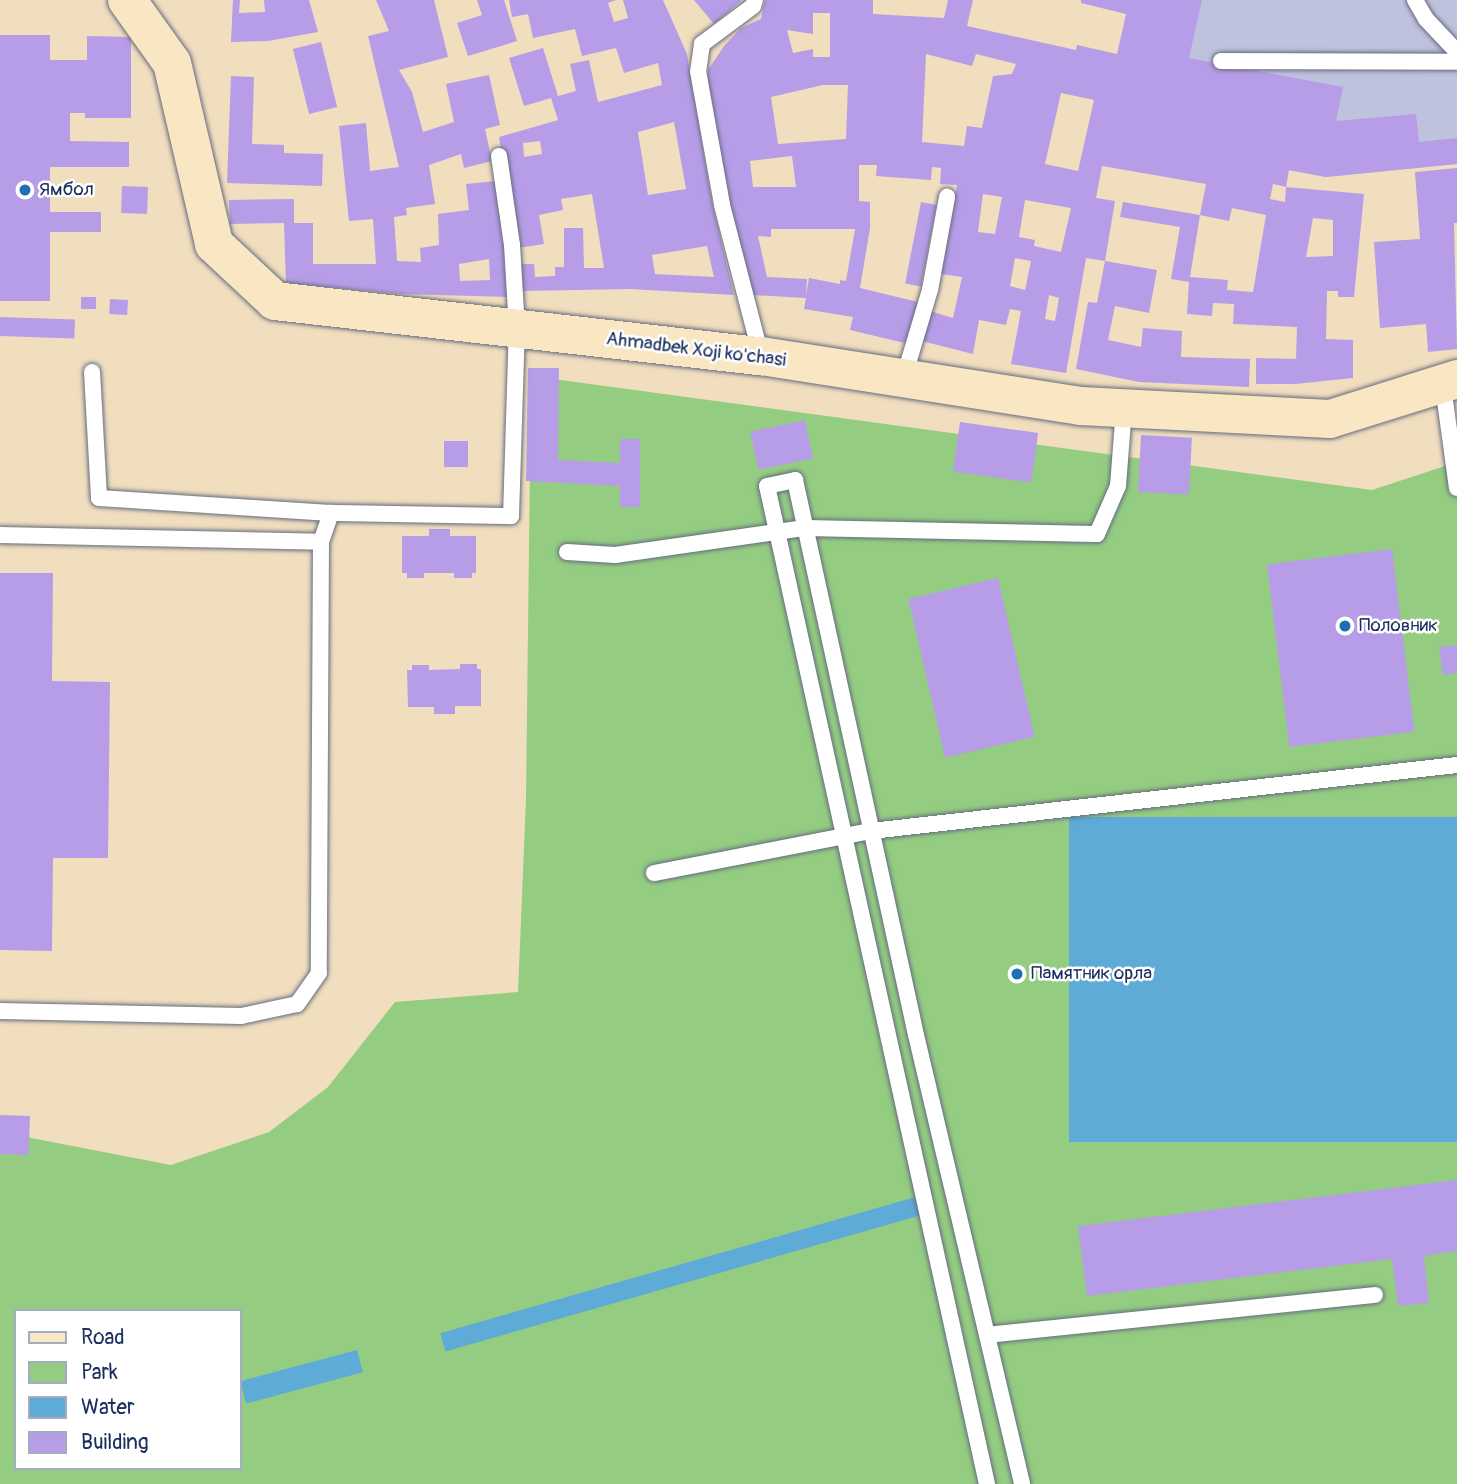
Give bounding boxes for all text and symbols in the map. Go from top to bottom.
place label: Ямбол [39,179,94,201]
marker: Ямбол [17,182,33,198]
street label: Ahmadbek Xoji ko'chasi [605,328,787,372]
place label: Половник [1359,615,1438,637]
marker: Половник [1337,618,1353,634]
place label: Памятник орла [1031,963,1152,985]
marker: Памятник орла [1009,966,1025,982]
legend [14,1309,242,1470]
text: Road [81,1324,125,1351]
text: Park [81,1359,118,1386]
text: Water [81,1394,134,1421]
text: Building [81,1429,148,1456]

